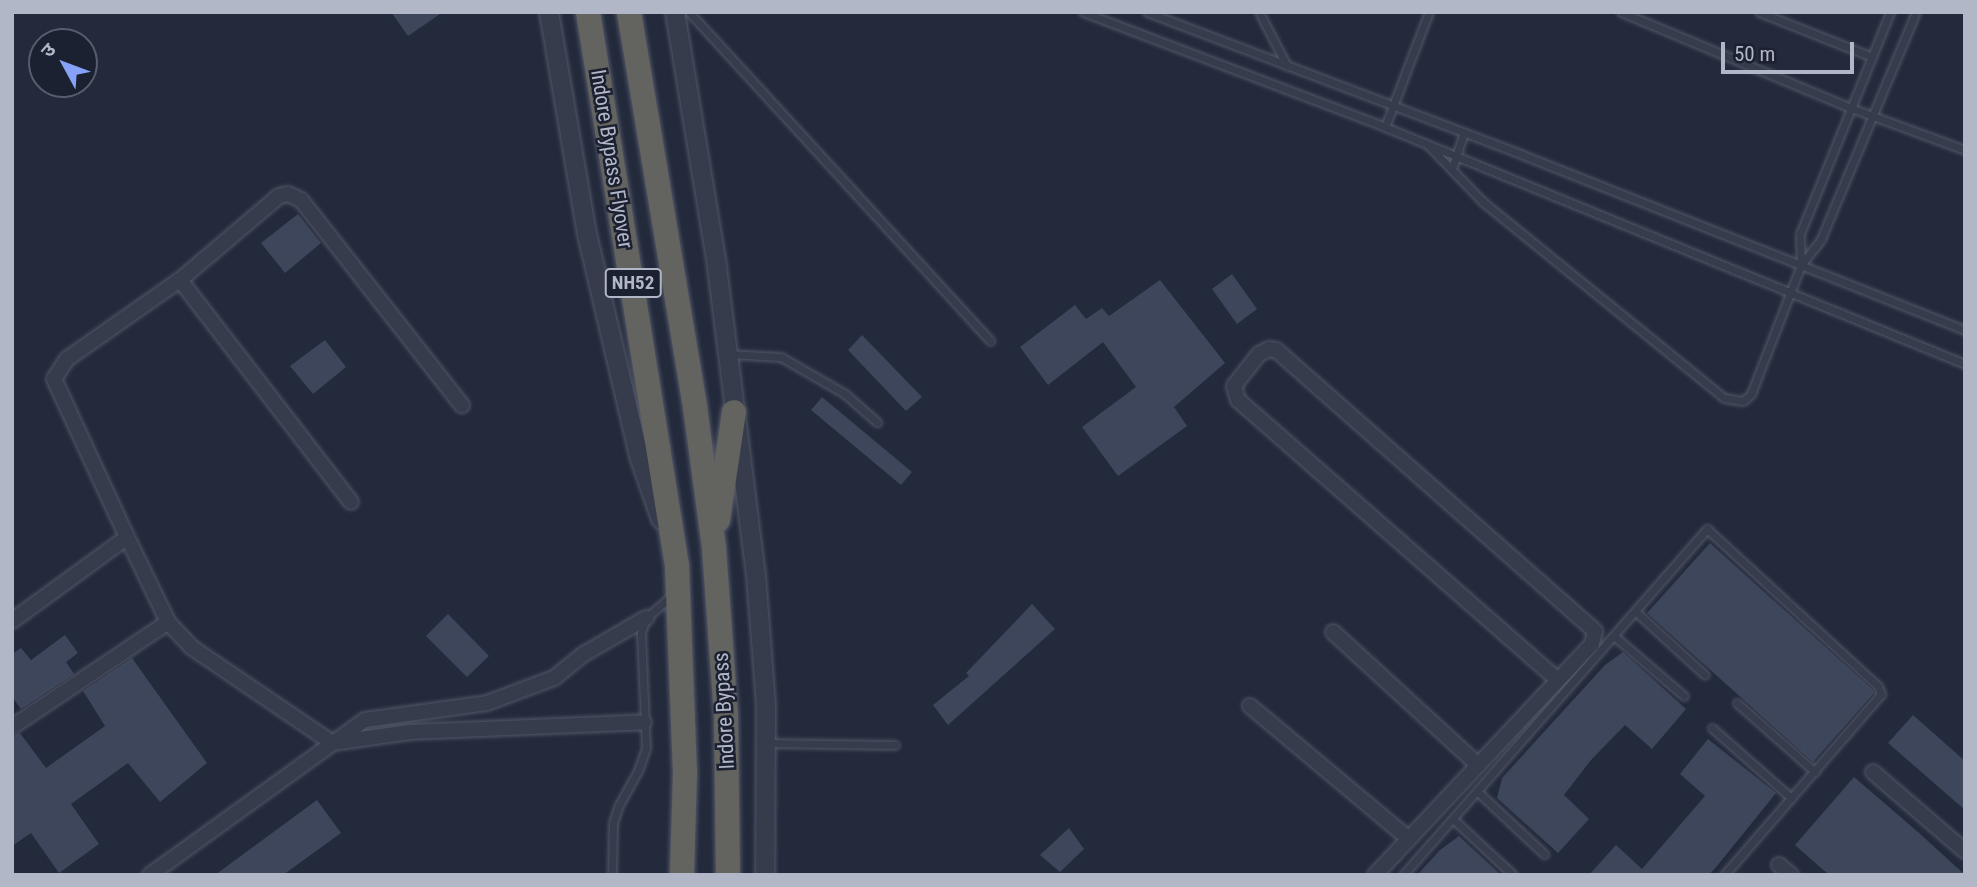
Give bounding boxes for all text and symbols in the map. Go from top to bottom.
north arrow [28,28,98,98]
scale bar [1725,28,1858,72]
text: उ [36,38,61,62]
text: 50 m [1734,42,1775,66]
street label: Indore Bypass Flyover [585,68,639,250]
road number: NH52 [603,268,663,298]
street label: Indore Bypass [708,652,740,770]

